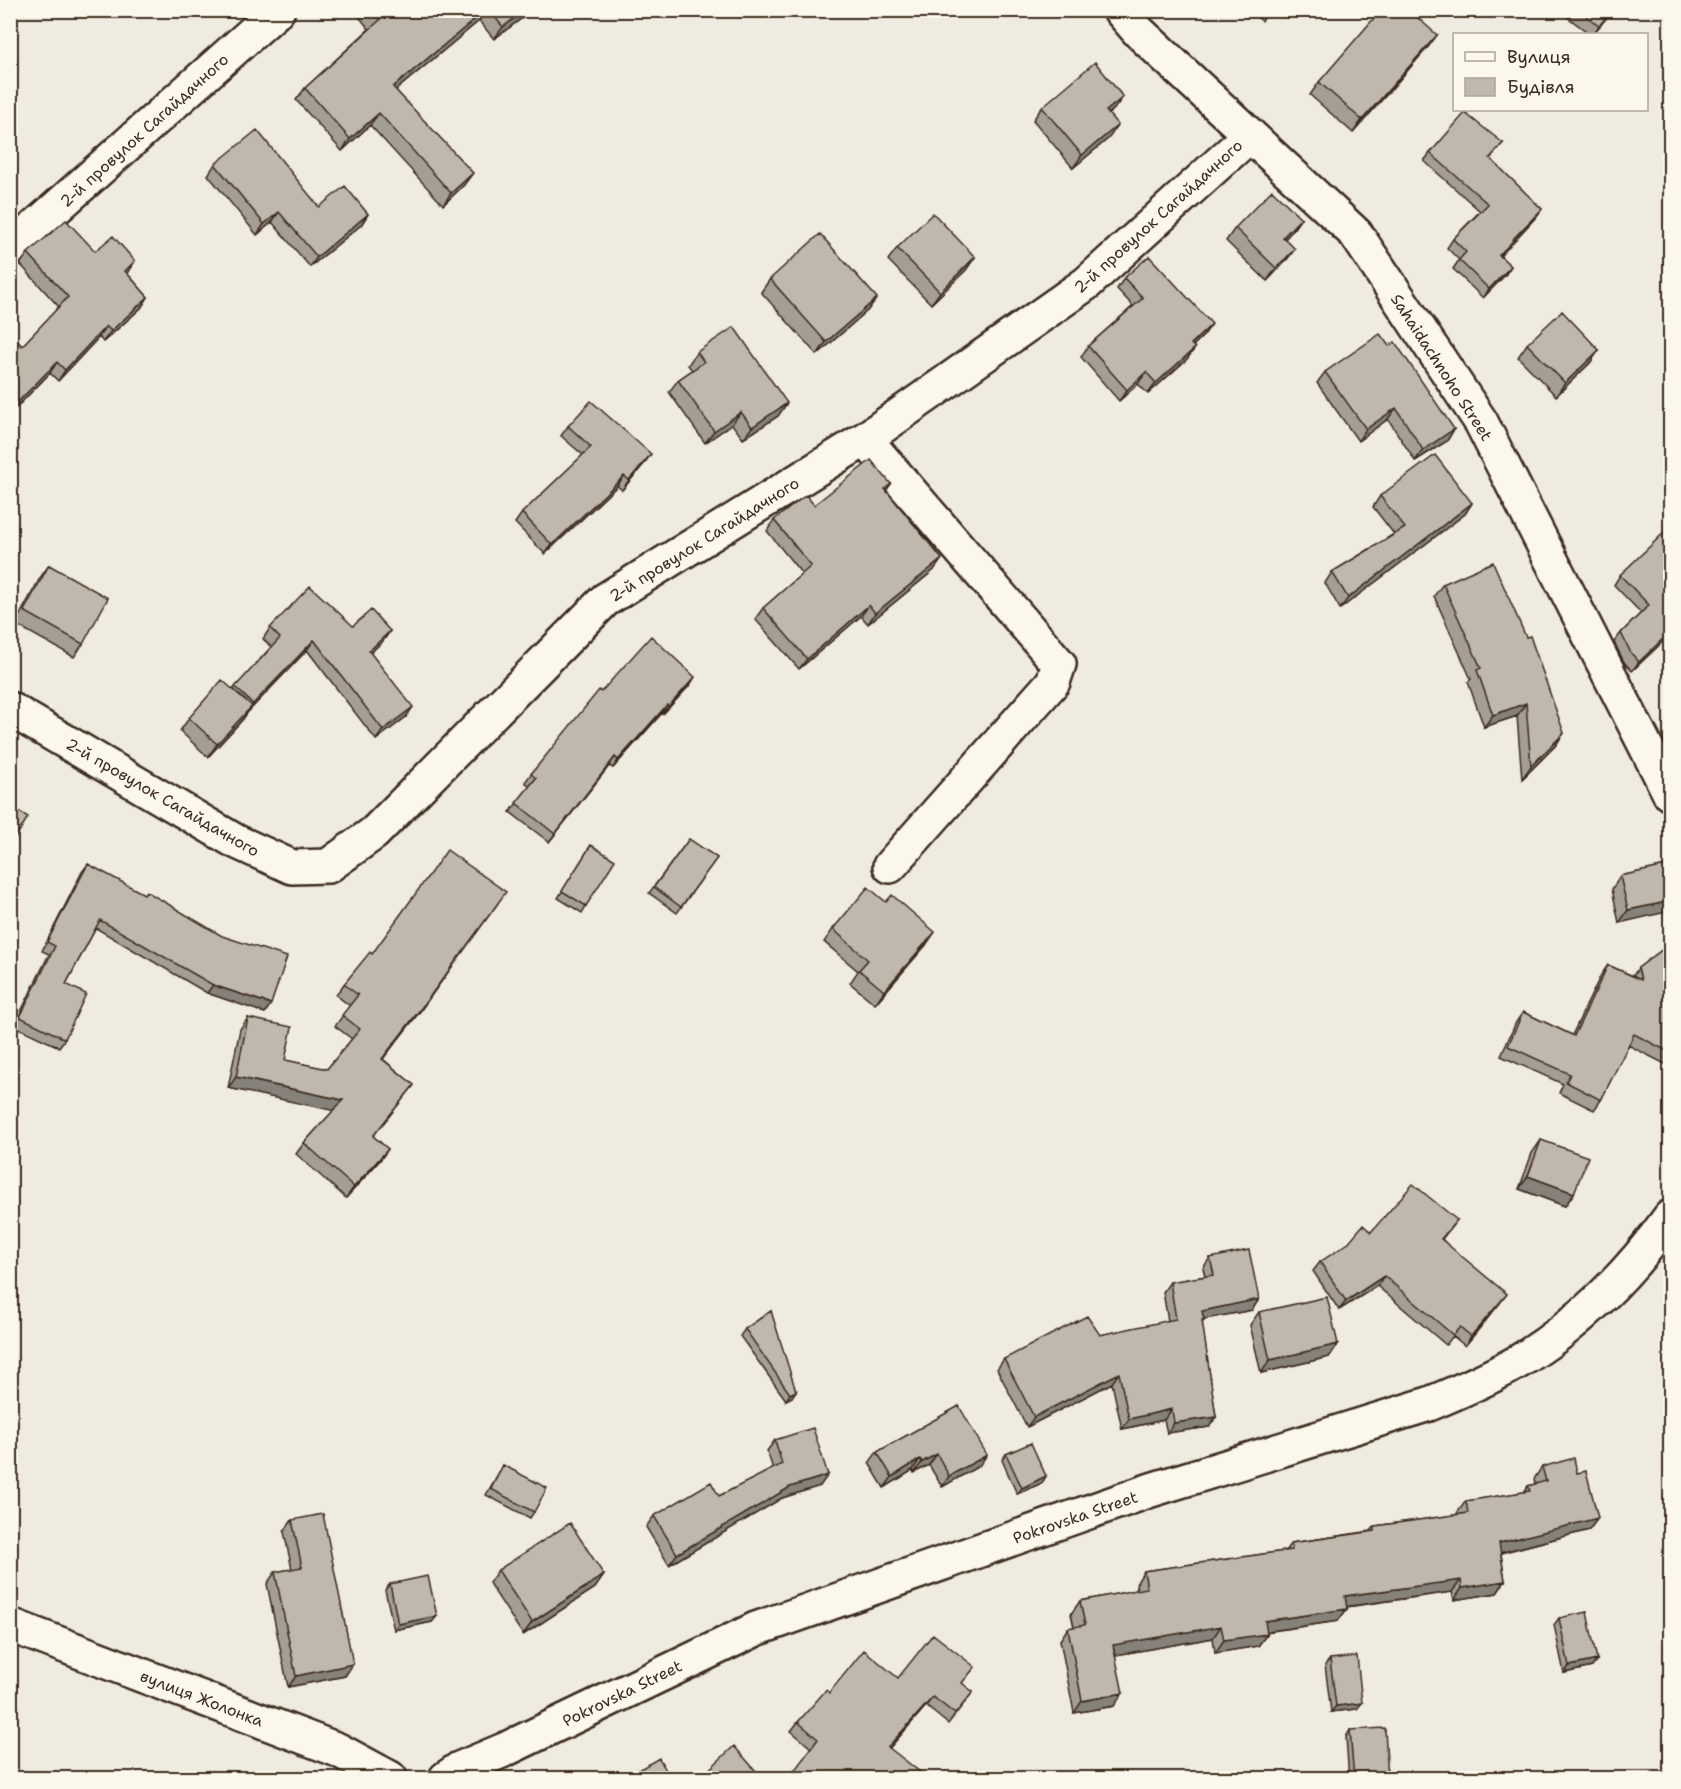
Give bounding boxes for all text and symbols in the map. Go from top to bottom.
legend [1453,33,1648,111]
text: Вулиця [1507,45,1571,69]
street label: 2-й провулок Сагайдачного [56,49,233,212]
text: Будівля [1507,75,1575,99]
street label: 2-й провулок Сагайдачного [1070,135,1247,298]
street label: Sahaidachnoho Street [1386,290,1497,445]
street label: 2-й провулок Сагайдачного [605,472,803,607]
street label: 2-й провулок Сагайдачного [62,733,263,862]
street label: Pokrovska Street [1010,1486,1140,1549]
street label: Pokrovska Street [559,1655,686,1732]
street label: вулиця Жолонка [137,1665,266,1732]

